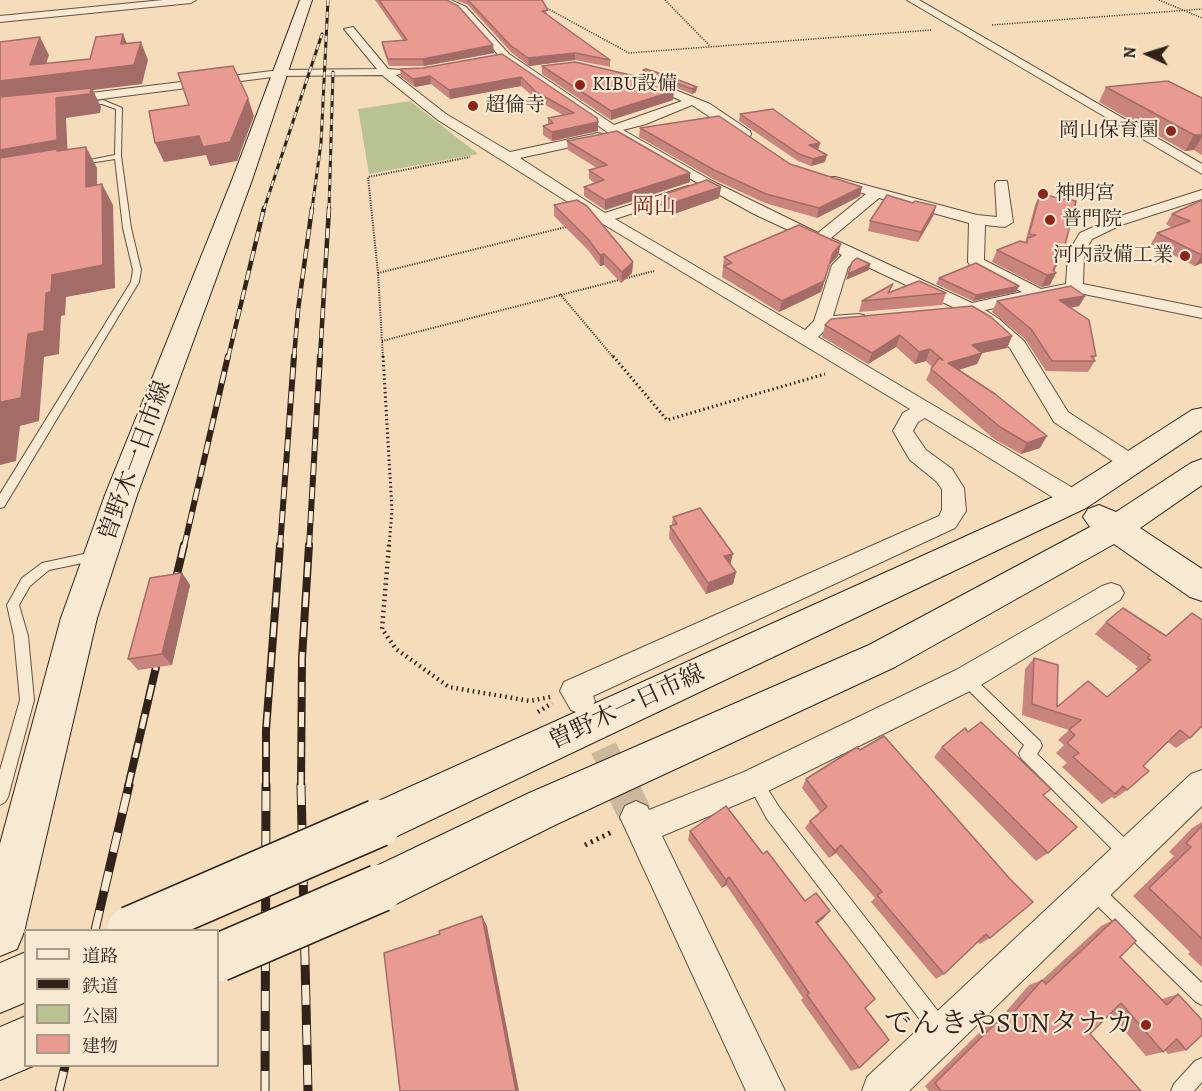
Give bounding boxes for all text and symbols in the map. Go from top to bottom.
north arrow [1118,24,1178,84]
text: N [1119,46,1141,59]
place label: KIBU設備 [592,73,677,97]
marker: KIBU設備 [573,78,587,92]
place label: 超倫寺 [485,94,545,118]
marker: 超倫寺 [466,99,480,113]
place label: 岡山保育園 [1059,119,1159,143]
marker: 岡山保育園 [1164,124,1178,138]
place label: 神明宮 [1055,182,1115,206]
marker: 神明宮 [1036,187,1050,201]
district label: 岡山 [632,195,676,221]
place label: 普門院 [1062,208,1122,232]
marker: 普門院 [1043,213,1057,227]
place label: 河内設備工業 [1053,244,1173,268]
marker: 河内設備工業 [1178,249,1192,263]
street label: 曽野木一日市線 [94,377,178,545]
street label: 曽野木一日市線 [545,659,709,757]
legend [24,929,219,1067]
text: 道路 [82,944,118,968]
text: 鉄道 [82,974,118,998]
text: 公園 [82,1004,118,1028]
place label: でんきやSUNタナカ [884,1008,1134,1042]
marker: でんきやSUNタナカ [1139,1018,1153,1032]
text: 建物 [82,1034,118,1058]

